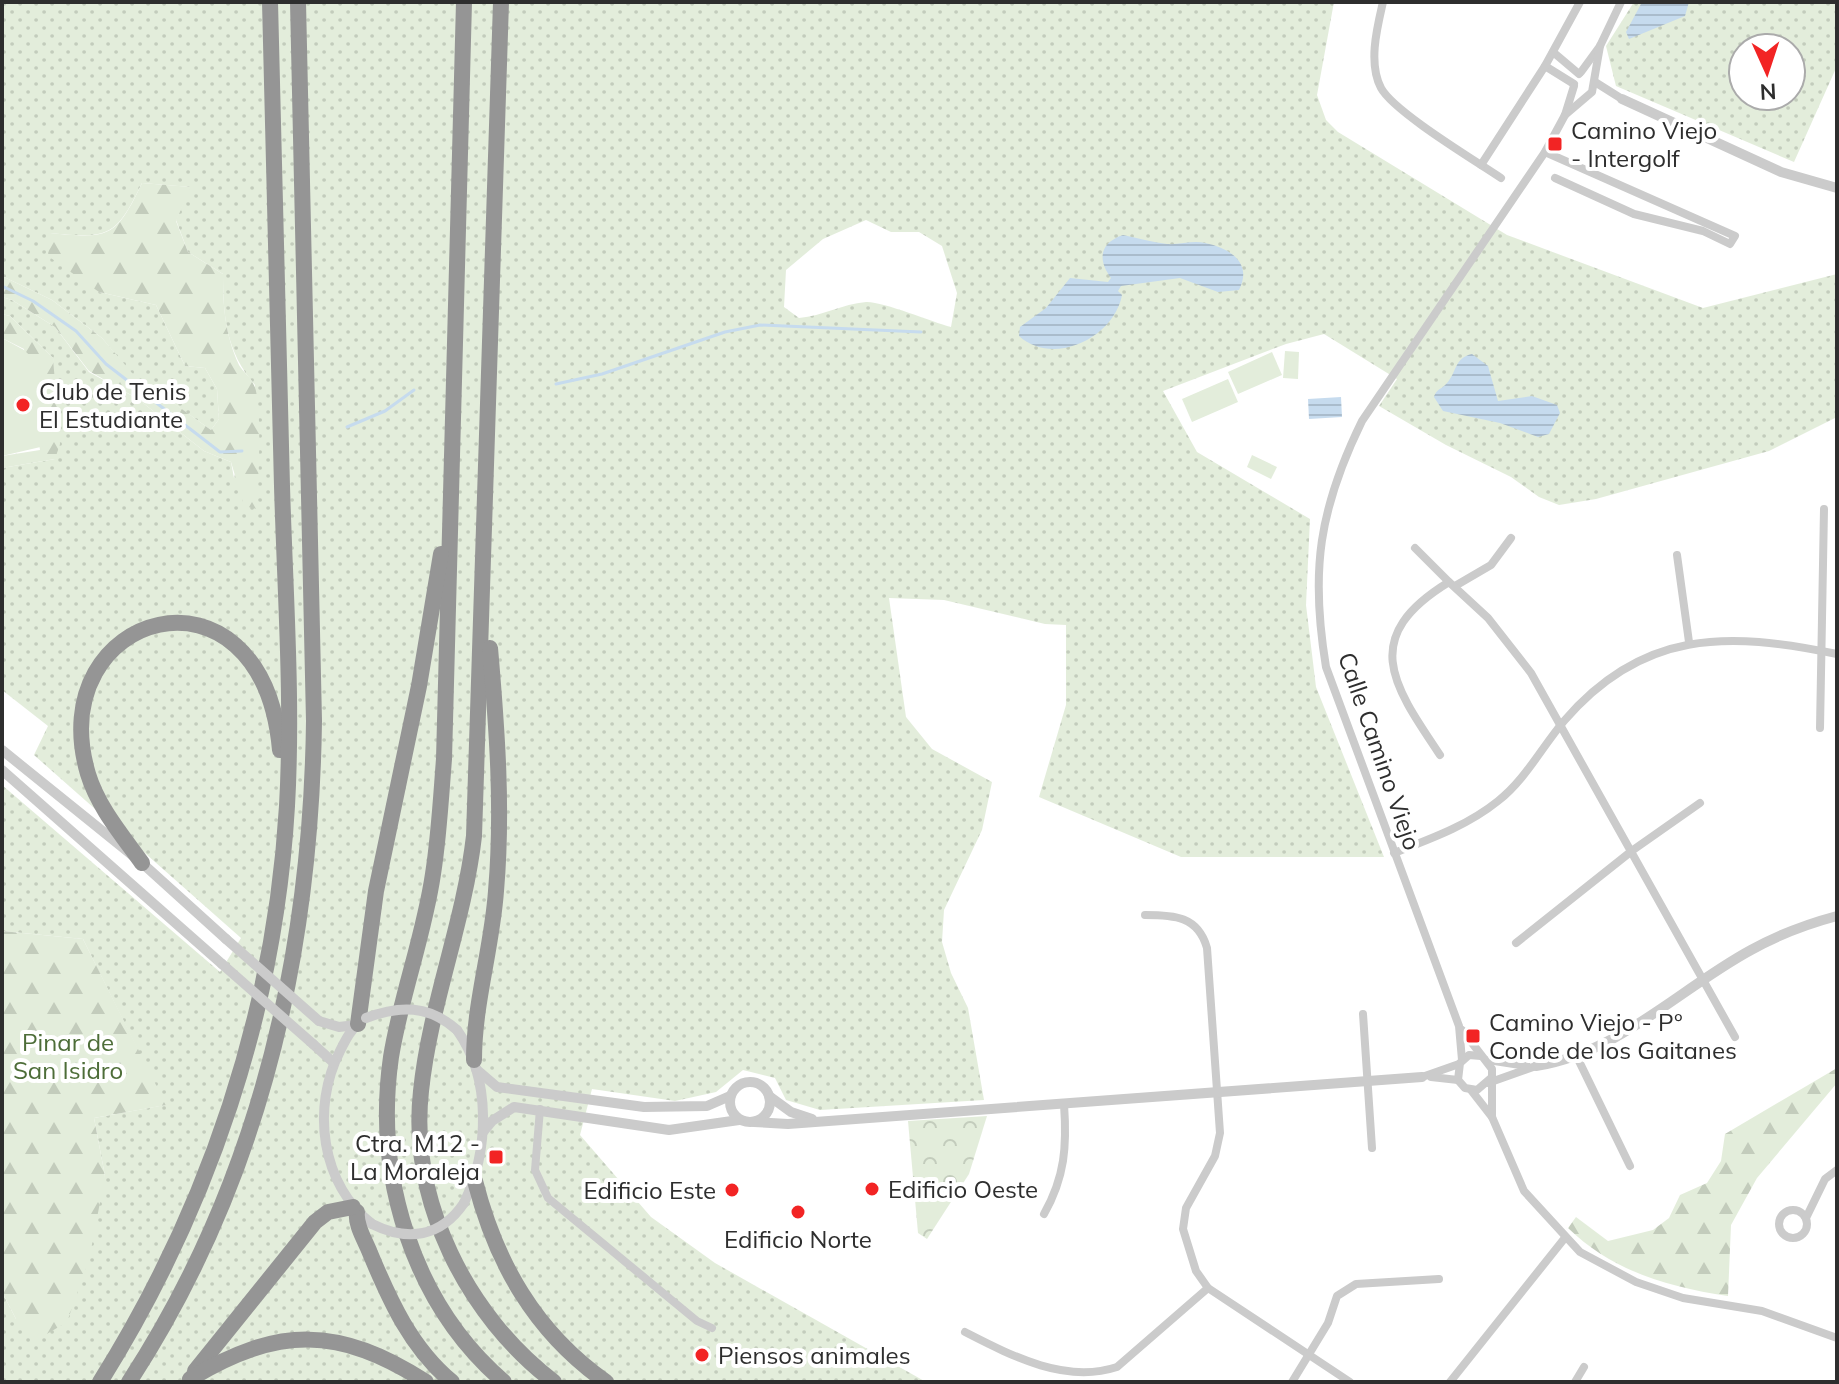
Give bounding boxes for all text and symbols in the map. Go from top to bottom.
north arrow [1727,32,1807,112]
text: N [1759,78,1777,106]
place label: Camino Viejo - Intergolf [1571,115,1717,173]
marker: Camino Viejo - Intergolf [1546,135,1564,153]
place label: Club de Tenis El Estudiante [39,376,187,434]
marker: Club de Tenis El Estudiante [14,396,32,414]
street label: Calle Camino Viejo [1332,648,1428,854]
place label: Camino Viejo - Pº Conde de los Gaitanes [1489,1007,1737,1065]
park label: Pinar de San Isidro [13,1027,123,1085]
marker: Camino Viejo - Pº Conde de los Gaitanes [1464,1027,1482,1045]
place label: Ctra. M12 - La Moraleja [350,1128,480,1186]
marker: Ctra. M12 - La Moraleja [487,1148,505,1166]
place label: Edificio Oeste [888,1174,1038,1204]
place label: Edificio Este [583,1175,716,1205]
marker: Edificio Oeste [863,1180,881,1198]
marker: Edificio Este [723,1181,741,1199]
marker: Edificio Norte [789,1203,807,1221]
place label: Edificio Norte [724,1224,872,1254]
place label: Piensos animales [718,1340,911,1370]
marker: Piensos animales [693,1346,711,1364]

